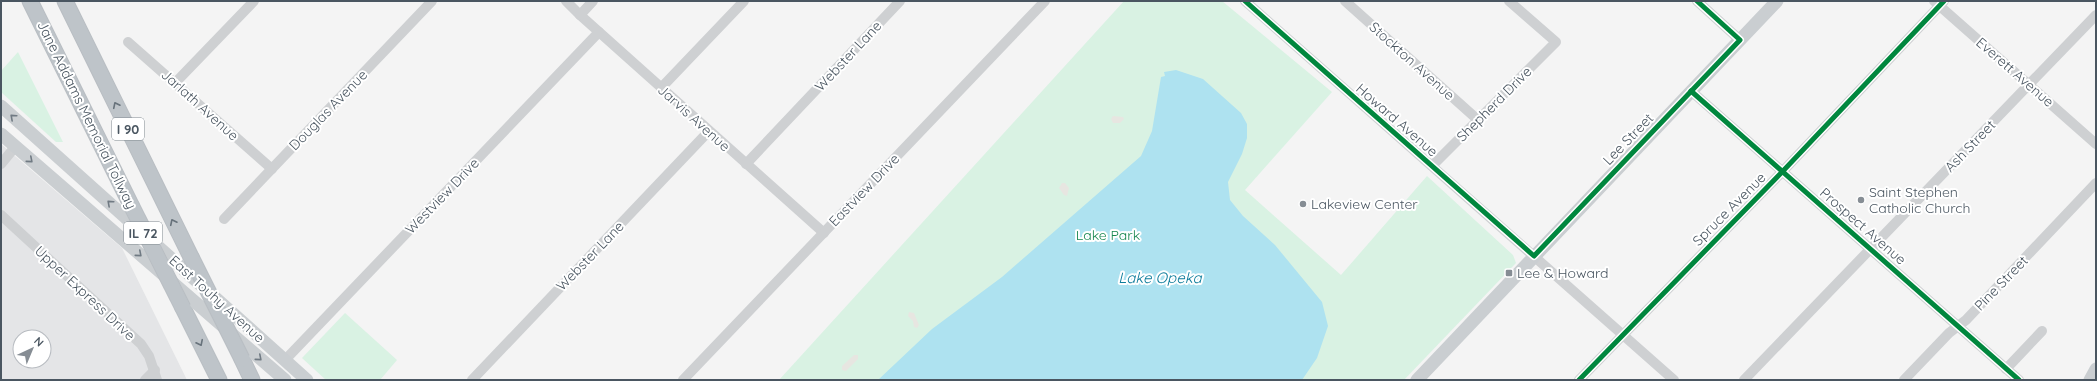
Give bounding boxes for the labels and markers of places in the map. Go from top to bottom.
place label: Saint Stephen Catholic Church [1869,183,1970,217]
place label: Lakeview Center [1311,195,1418,213]
marker: Saint Stephen Catholic Church [1856,195,1866,205]
marker: Lakeview Center [1298,199,1308,209]
place label: Lee & Howard [1517,264,1609,282]
marker: Lee & Howard [1504,268,1514,278]

